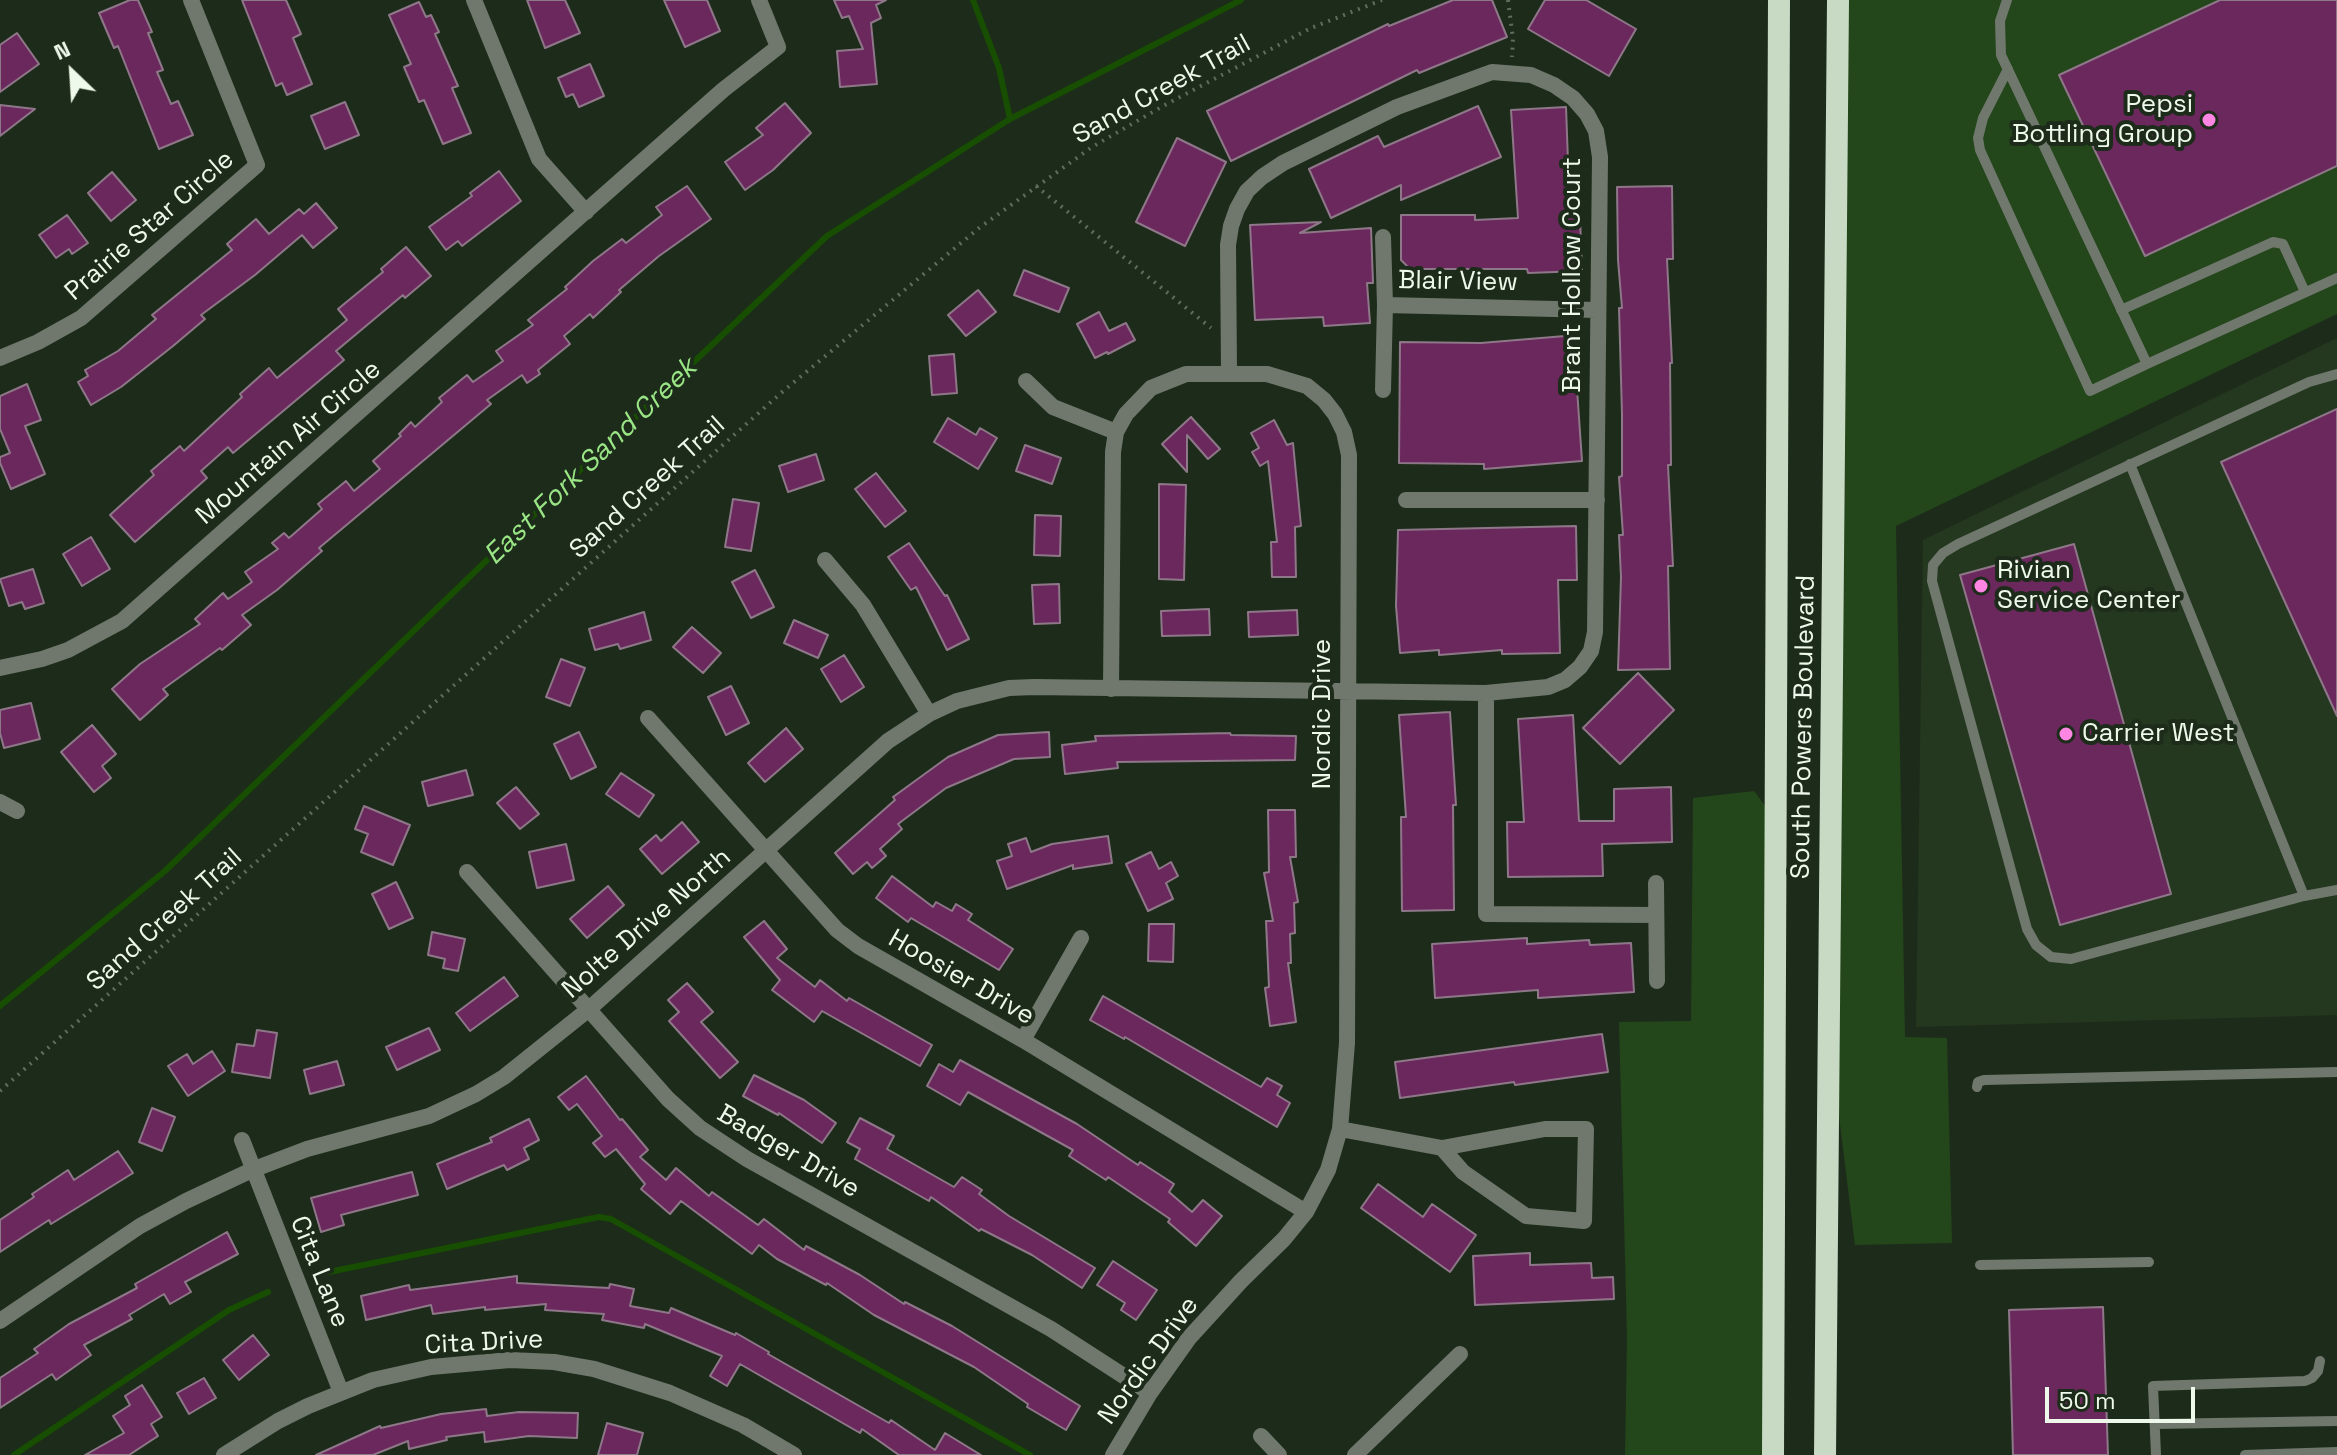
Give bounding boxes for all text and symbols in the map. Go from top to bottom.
street label: Sand Creek Trail [1068,28,1256,152]
north arrow [32,32,112,112]
text: N [49,34,74,66]
place label: Pepsi Bottling Group [2012,89,2193,150]
marker: Pepsi Bottling Group [2200,111,2218,129]
street label: Prairie Star Circle [59,144,241,308]
street label: Brant Hollow Court [1557,157,1589,393]
street label: Blair View [1398,265,1518,299]
water label: East Fork Sand Creek [477,352,705,572]
street label: Mountain Air Circle [190,354,388,532]
street label: Sand Creek Trail [564,410,732,566]
place label: Rivian Service Center [1997,555,2180,616]
street label: South Powers Boulevard [1786,575,1822,879]
marker: Rivian Service Center [1972,577,1990,595]
street label: Nordic Drive [1307,639,1339,789]
place label: Carrier West [2082,718,2235,750]
marker: Carrier West [2057,725,2075,743]
street label: Sand Creek Trail [81,842,249,998]
street label: Nolte Drive North [556,842,738,1006]
street label: Hoosier Drive [882,924,1040,1032]
street label: Badger Drive [711,1099,865,1205]
street label: Cita Lane [283,1212,355,1332]
street label: Nordic Drive [1092,1291,1206,1431]
street label: Cita Drive [424,1324,544,1362]
scale bar [2049,1371,2199,1421]
text: 50 m [2059,1385,2116,1416]

